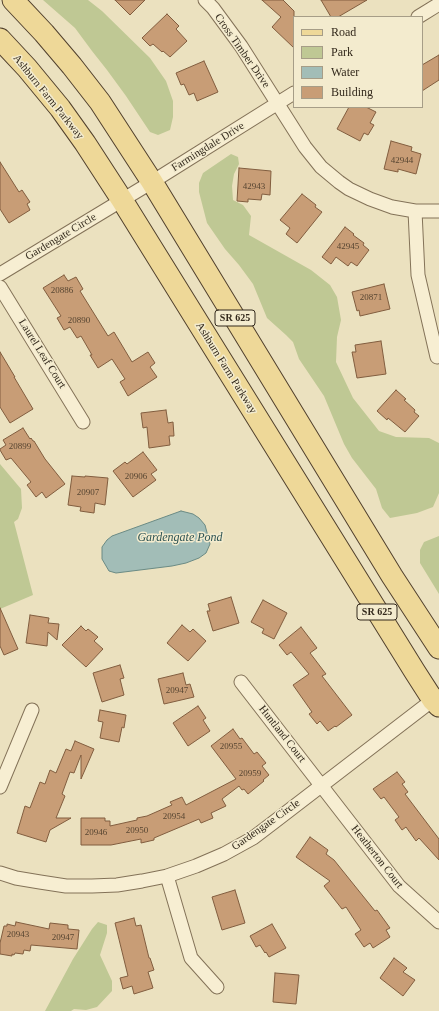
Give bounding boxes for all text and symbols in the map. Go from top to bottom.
street label: Cross Timber Drive [211,11,273,91]
legend [293,16,423,108]
text: Road [331,25,356,39]
text: Park [331,45,353,59]
street label: Ashburn Farm Parkway [10,52,86,142]
text: Water [331,65,359,79]
text: Building [331,85,373,99]
street label: Farmingdale Drive [169,119,247,175]
house number: 42944 [391,156,413,166]
house number: 42943 [243,182,265,192]
street label: Gardengate Circle [23,211,99,263]
house number: 42945 [337,242,359,252]
house number: 20886 [51,286,73,296]
house number: 20871 [360,293,382,303]
road number: SR 625 [215,310,255,326]
house number: 20890 [68,316,90,326]
street label: Laurel Leaf Court [15,317,69,391]
street label: Ashburn Farm Parkway [193,320,259,416]
house number: 20899 [9,442,31,452]
house number: 20906 [125,472,147,482]
house number: 20907 [77,488,99,498]
water label: Gardengate Pond [137,531,223,545]
road number: SR 625 [357,604,397,620]
house number: 20947 [166,686,188,696]
street label: Huntland Court [256,703,308,765]
house number: 20955 [220,742,242,752]
house number: 20959 [239,769,261,779]
street label: Gardengate Circle [229,797,303,853]
house number: 20954 [163,812,185,822]
street label: Heatherton Court [348,823,406,891]
house number: 20950 [126,826,148,836]
house number: 20946 [85,828,107,838]
house number: 20943 [7,930,29,940]
house number: 20947 [52,933,74,943]

